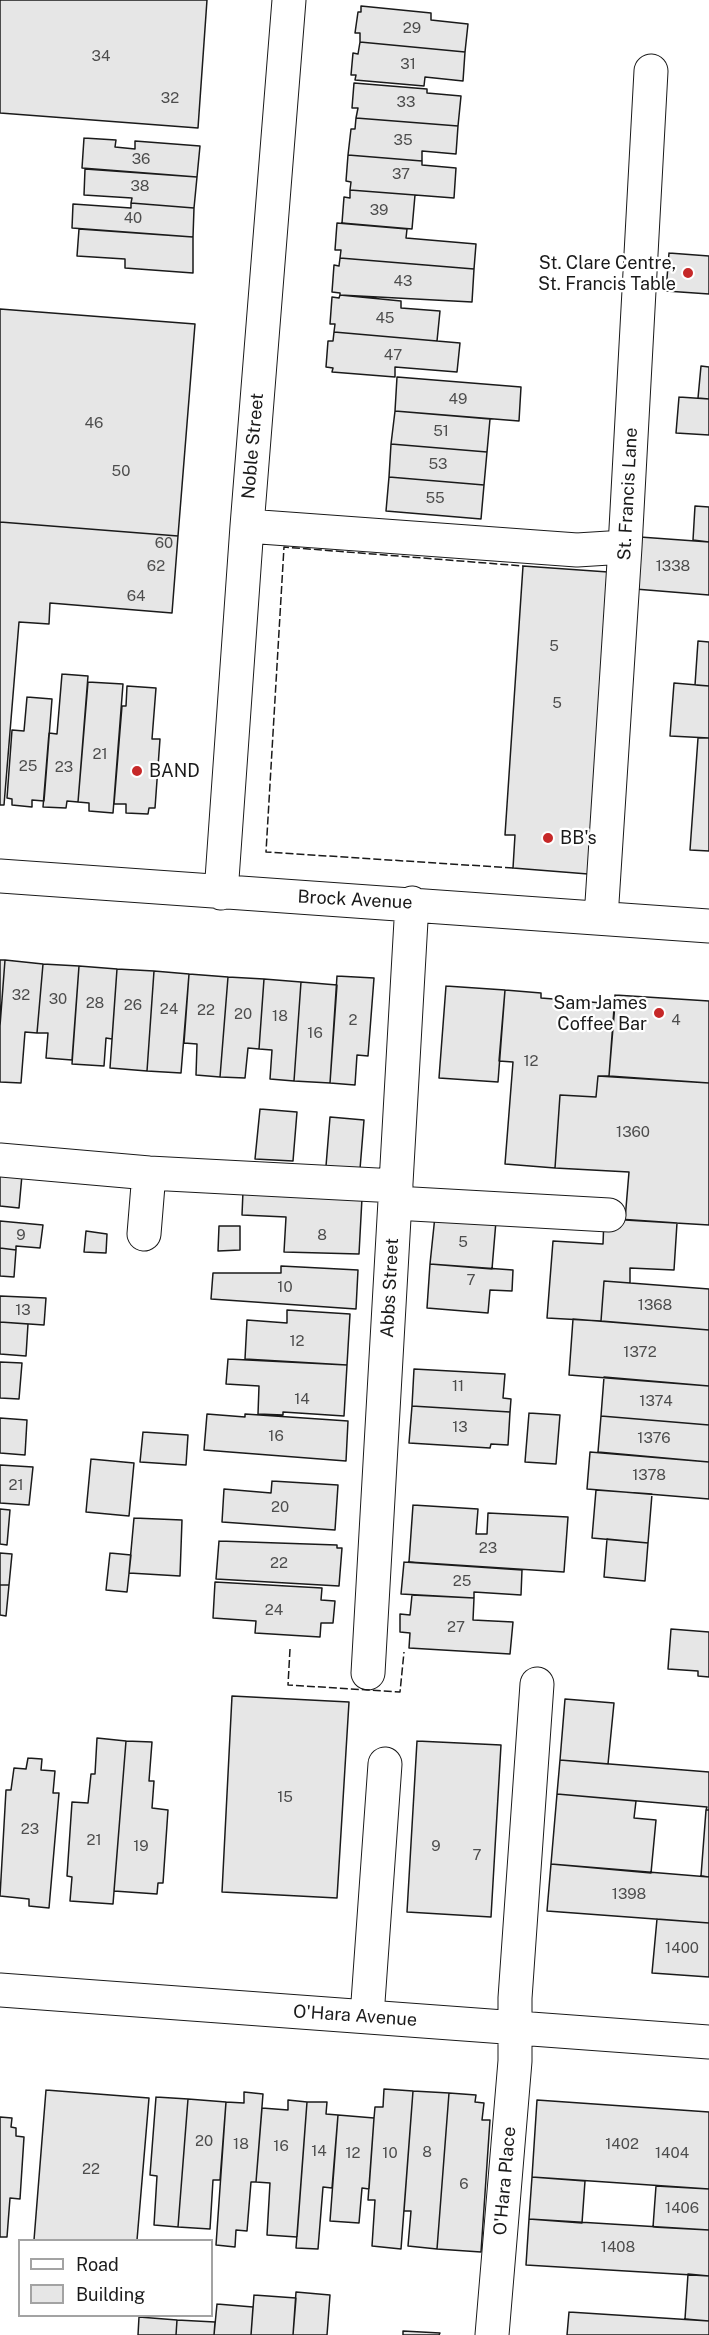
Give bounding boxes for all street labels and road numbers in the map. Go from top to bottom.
street label: Noble Street [238,392,268,500]
street label: St. Francis Lane [614,427,642,561]
street label: Brock Avenue [297,886,413,914]
street label: Abbs Street [377,1237,403,1339]
street label: O'Hara Avenue [292,2001,418,2031]
street label: O'Hara Place [489,2126,521,2236]

